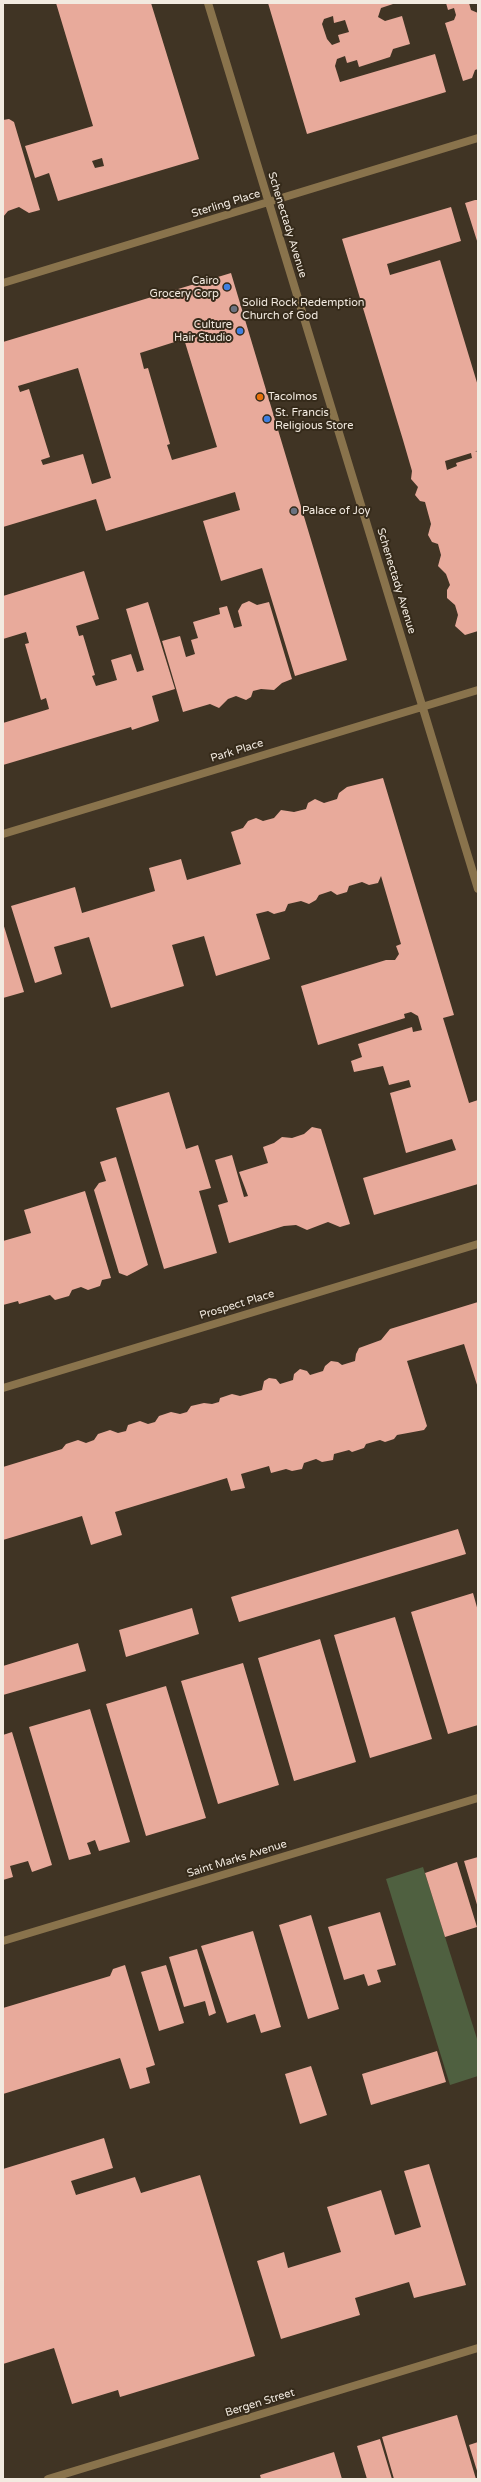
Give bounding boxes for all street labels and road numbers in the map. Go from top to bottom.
street label: Schenectady Avenue [265,171,309,279]
street label: Sterling Place [190,187,262,221]
street label: Schenectady Avenue [374,527,418,635]
street label: Park Place [209,737,265,765]
street label: Prospect Place [198,1287,276,1323]
street label: Saint Marks Avenue [185,1838,289,1880]
street label: Bergen Street [224,2386,296,2420]

